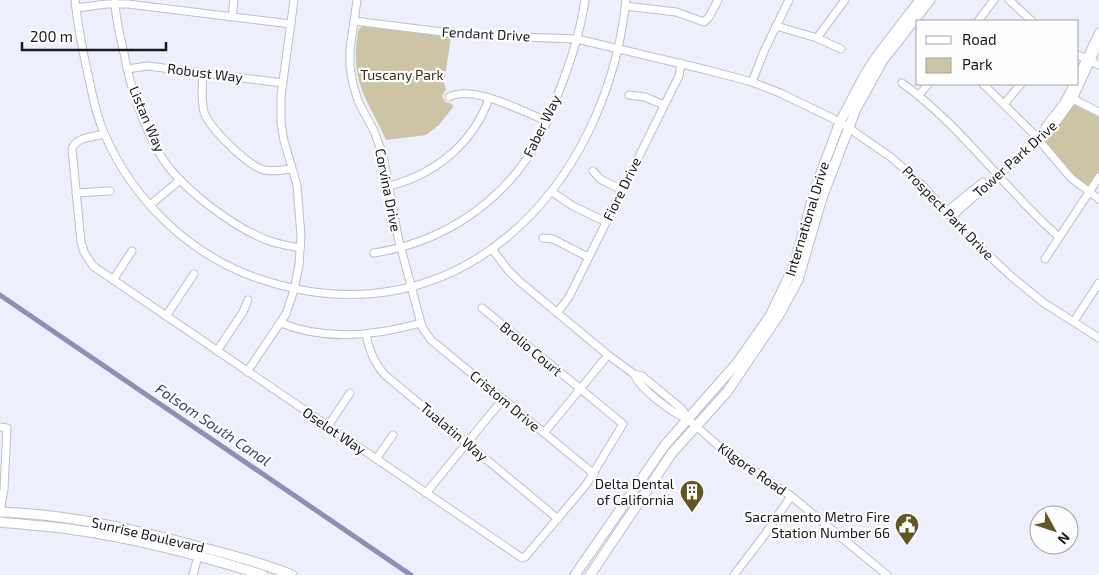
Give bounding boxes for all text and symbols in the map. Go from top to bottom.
scale bar [22,20,166,52]
legend [916,20,1079,85]
street label: Fendant Drive [441,23,531,44]
text: 200 m [30,27,73,45]
text: Road [962,30,997,48]
text: Park [962,55,993,73]
street label: Robust Way [166,59,244,86]
park label: Tuscany Park [360,66,444,83]
street label: Listan Way [126,83,169,155]
street label: Faber Way [519,91,564,160]
street label: Tower Park Drive [969,117,1060,201]
street label: Corvina Drive [372,147,405,233]
street label: Fiore Drive [599,154,644,223]
street label: International Drive [781,160,832,278]
street label: Prospect Park Drive [899,162,998,263]
street label: Brolio Court [497,318,566,379]
street label: Cristom Drive [467,366,544,435]
water label: Folsom South Canal [153,379,275,469]
street label: Tualatin Way [417,399,492,465]
street label: Oselot Way [299,403,370,458]
street label: Kilgore Road [715,439,790,498]
place label: Delta Dental of California [595,475,675,508]
building icon: Delta Dental of California [679,479,705,513]
north arrow [1029,505,1079,555]
place label: Sacramento Metro Fire Station Number 66 [744,508,890,541]
public building icon: Sacramento Metro Fire Station Number 66 [894,512,920,546]
street label: Sunrise Boulevard [90,513,206,556]
text: N [1055,529,1074,548]

